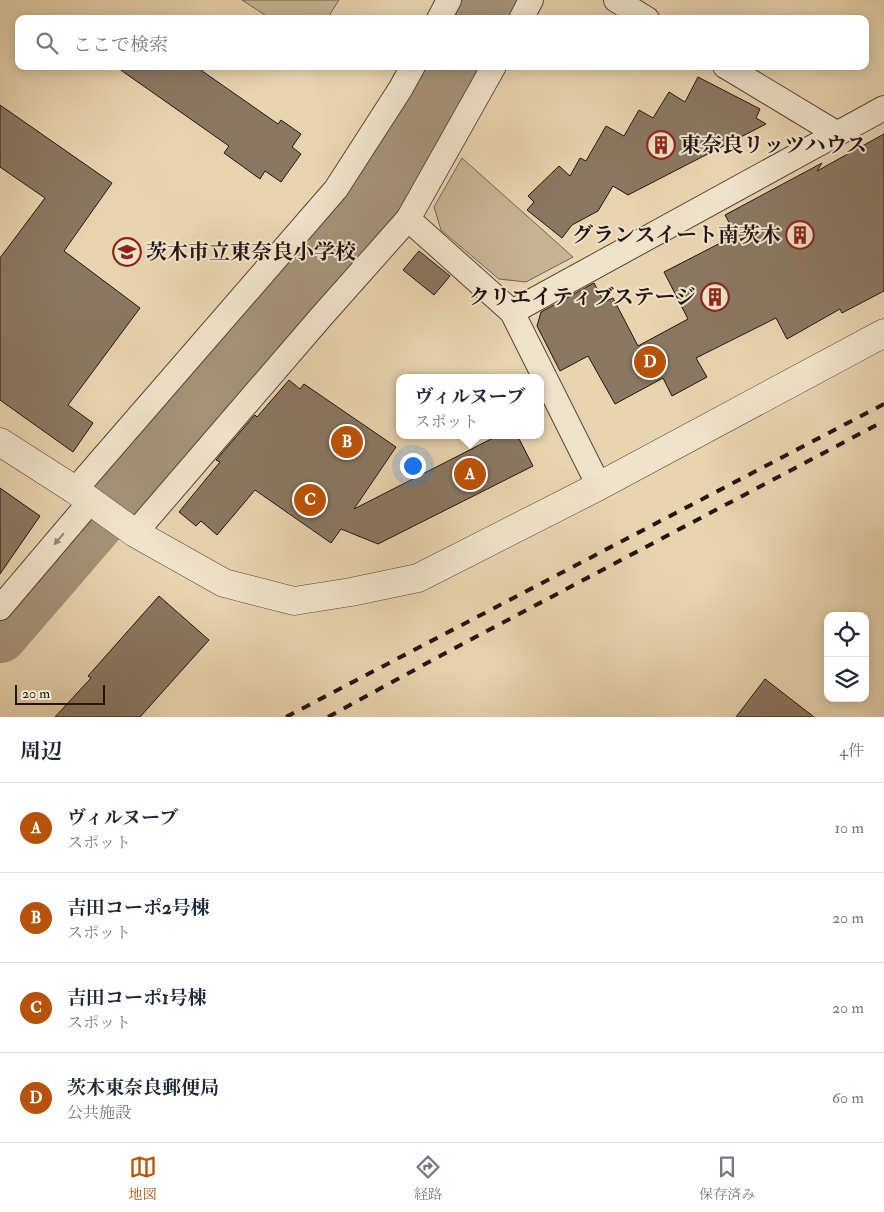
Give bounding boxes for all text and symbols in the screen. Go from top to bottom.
search box [15,15,869,70]
icon: search [33,29,61,57]
text: ここで検索 [73,33,168,57]
building icon: 東奈良リッツハウス [646,130,676,160]
place label: 東奈良リッツハウス [680,132,867,159]
building icon: グランスイート南茨木 [785,220,815,250]
place label: グランスイート南茨木 [572,222,781,249]
school or university icon: 茨木市立東奈良小学校 [112,237,142,267]
place label: 茨木市立東奈良小学校 [146,239,356,266]
building icon: クリエイティブステージ [700,282,730,312]
place label: クリエイティブステージ [469,284,696,311]
pin: D [634,343,666,381]
popup [396,374,544,439]
text: ヴィルヌーブ [414,385,526,409]
text: スポット [414,412,478,432]
pin: B [331,423,363,461]
your location [400,453,426,479]
pin: A [454,455,486,493]
pin: C [294,481,326,519]
one-way arrow [53,532,64,545]
map controls [824,612,869,702]
button: locate [824,612,869,657]
button: layers [824,657,869,702]
scale bar [15,682,105,705]
text: 20 m [22,685,50,702]
text: 周辺 [20,738,62,765]
text: 4件 [839,741,864,761]
text: ヴィルヌーブ [67,806,178,830]
text: A [31,818,41,838]
text: 10 m [834,818,864,838]
text: スポット [67,833,131,853]
text: 吉田コーポ2号棟 [67,896,210,920]
text: B [31,908,41,928]
text: 20 m [832,908,864,928]
text: スポット [67,923,131,943]
text: 吉田コーポ1号棟 [67,986,207,1010]
text: C [30,998,42,1018]
text: 20 m [832,998,864,1018]
text: スポット [67,1013,131,1033]
text: 茨木東奈良郵便局 [67,1076,219,1100]
text: D [29,1088,43,1108]
text: 60 m [832,1088,864,1108]
text: 公共施設 [67,1103,131,1123]
tab: 地図 [129,1153,157,1203]
tab: 経路 [414,1153,442,1203]
tab: 保存済み [699,1153,755,1203]

